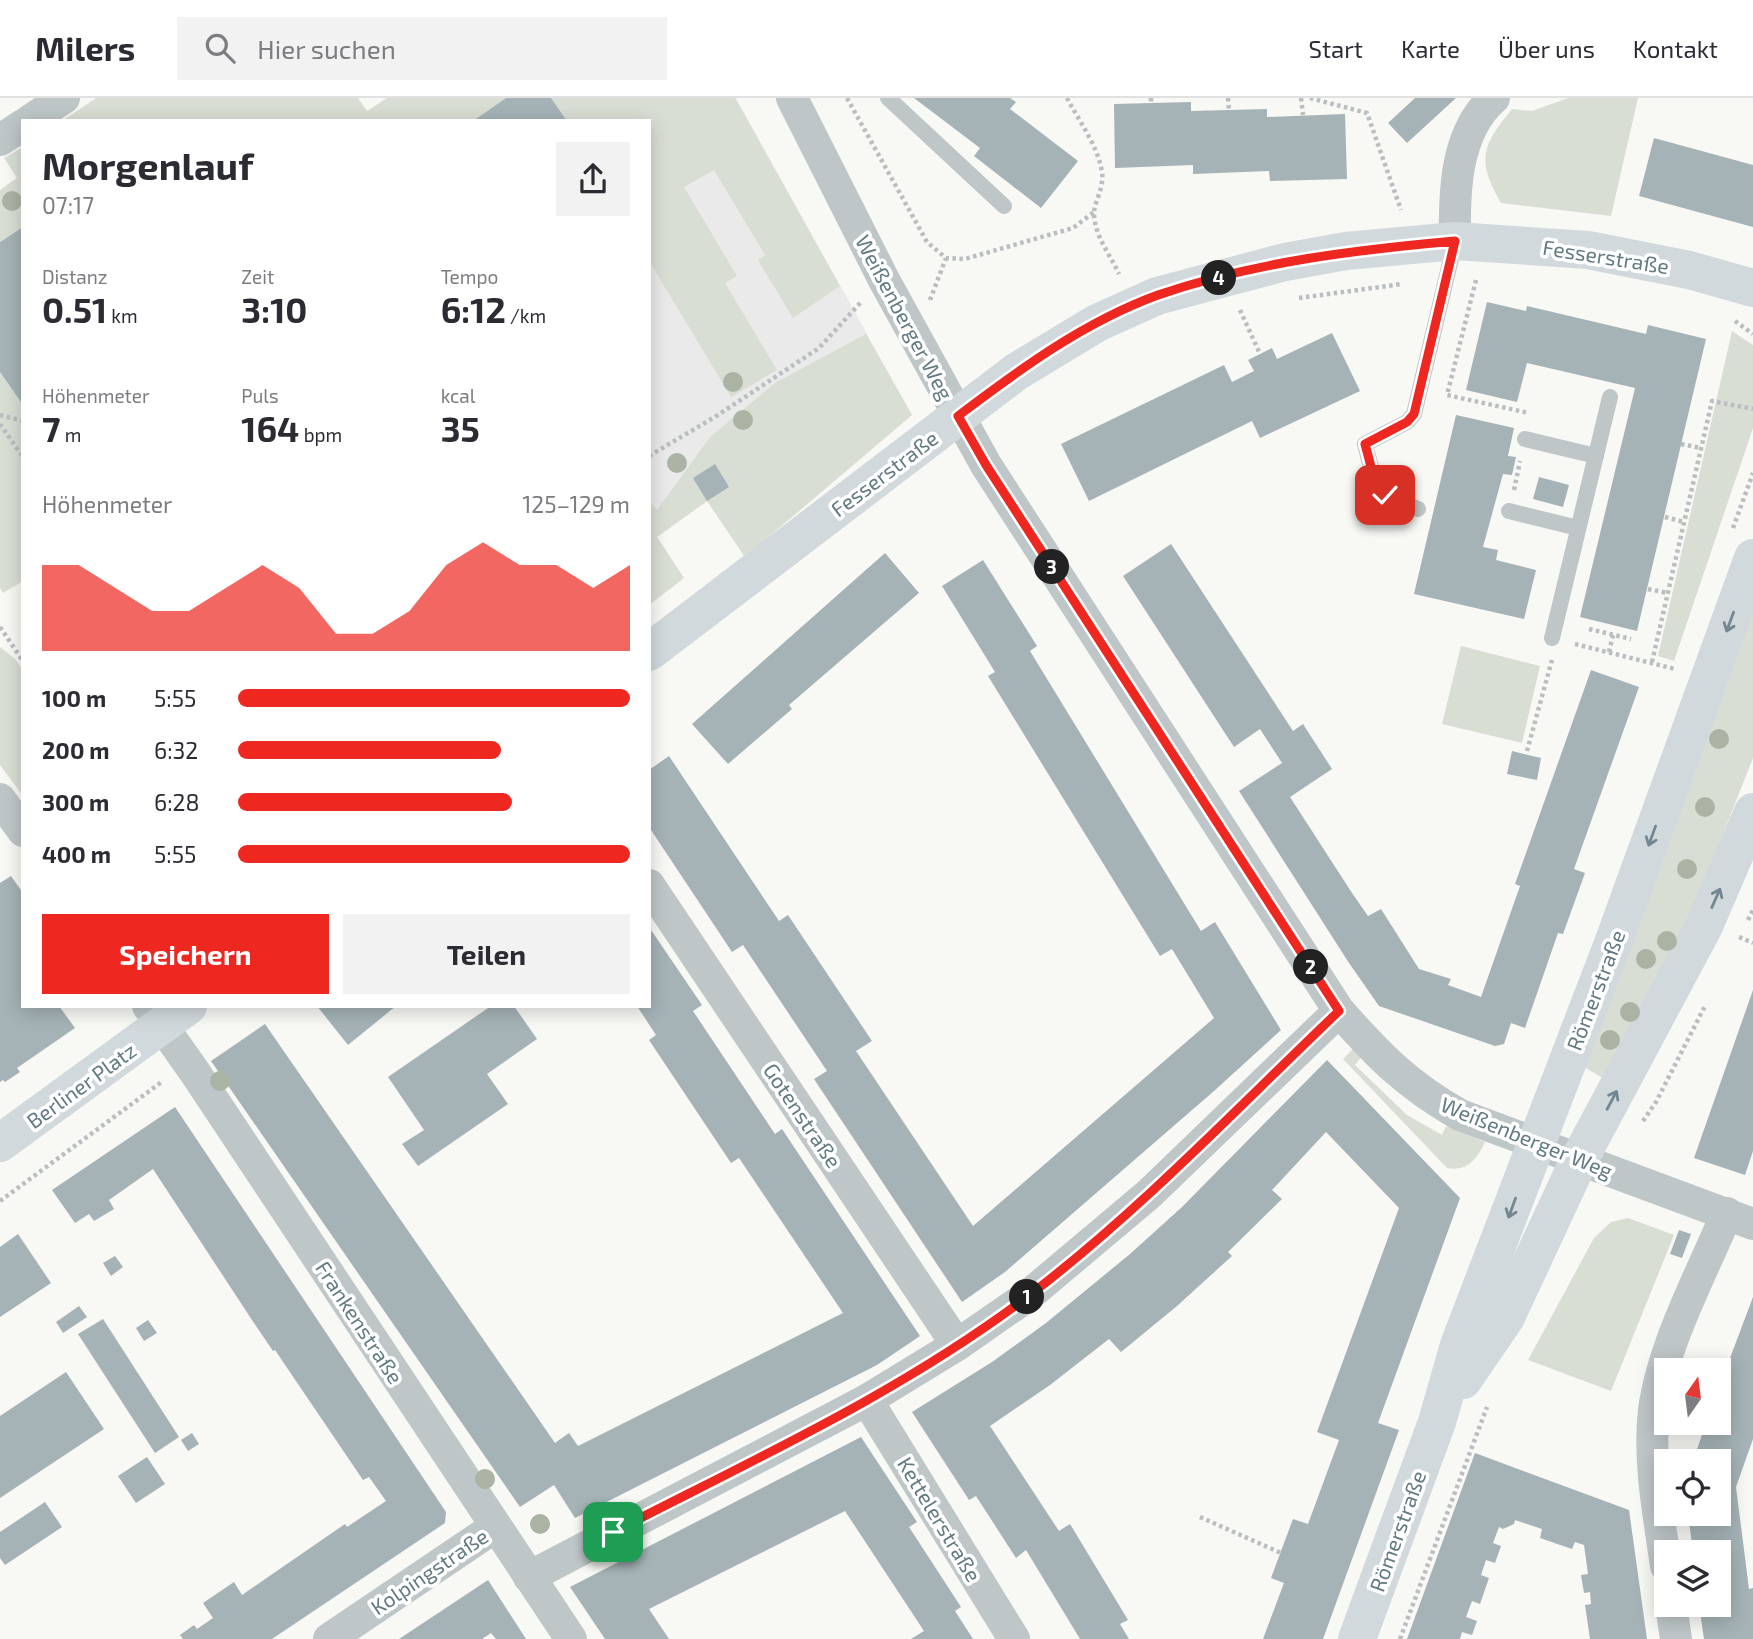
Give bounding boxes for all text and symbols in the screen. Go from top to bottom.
search box [177,17,667,80]
text: Milers [35,28,135,68]
icon: search [201,29,239,67]
text: Hier suchen [257,33,396,64]
text: Start [1309,34,1363,63]
text: Karte [1401,34,1460,63]
text: Über uns [1498,34,1595,63]
text: Kontakt [1633,34,1718,63]
text: Morgenlauf [42,142,254,188]
button: share [556,142,630,216]
text: 07:17 [42,191,94,219]
street label: Weißenberger Weg [851,230,959,404]
street label: Fesserstraße [1541,234,1671,278]
pin: 4 [1202,260,1236,296]
text: Distanz [42,265,107,288]
text: Zeit [241,265,274,288]
text: Tempo [441,265,498,288]
text: 4 [1212,266,1225,289]
text: 0.51 [42,288,107,330]
text: 3:10 [241,288,307,330]
text: 6:12 [441,288,506,330]
text: km [107,304,138,327]
text: /km [506,304,546,327]
text: Höhenmeter [42,384,150,407]
text: Puls [241,384,279,407]
text: kcal [441,384,475,407]
text: 7 [42,407,60,449]
text: 164 [241,407,299,449]
text: 35 [441,407,480,449]
text: m [60,423,81,446]
text: bpm [299,423,342,446]
street label: Fesserstraße [826,425,942,521]
pin [1355,465,1415,525]
icon: check [1366,476,1404,514]
text: Höhenmeter [42,490,172,518]
text: 125–129 m [522,490,630,518]
pin: 3 [1034,550,1070,584]
text: 3 [1046,555,1057,578]
one-way arrow [1723,611,1735,633]
text: 100 m [42,684,106,712]
text: 5:55 [154,684,196,712]
text: 200 m [42,736,110,764]
text: 6:32 [154,736,198,764]
text: 300 m [42,788,109,816]
text: 6:28 [154,788,199,816]
one-way arrow [1645,824,1657,846]
text: 400 m [42,840,111,868]
text: 5:55 [154,840,196,868]
one-way arrow [1710,888,1723,909]
button: Speichern [42,914,329,994]
button: Teilen [343,914,630,994]
street label: Römerstraße [1561,926,1629,1054]
pin: 2 [1294,950,1328,984]
text: 2 [1305,955,1316,978]
street label: Berliner Platz [21,1037,141,1133]
street label: Gotenstraße [759,1058,847,1172]
one-way arrow [1606,1090,1619,1111]
street label: Weißenberger Weg [1437,1091,1617,1183]
one-way arrow [1504,1196,1517,1218]
street label: Frankenstraße [311,1256,409,1388]
pin: 1 [1010,1280,1044,1314]
text: 1 [1022,1285,1031,1308]
north arrow [1654,1358,1731,1435]
map controls [1654,1358,1731,1617]
button: locate [1654,1449,1731,1526]
street label: Kettelerstraße [893,1452,987,1586]
street label: Römerstraße [1364,1467,1430,1595]
pin [583,1502,643,1562]
icon: arrive [594,1513,632,1551]
street label: Kolpingstraße [366,1523,492,1619]
button: layers [1654,1540,1731,1617]

